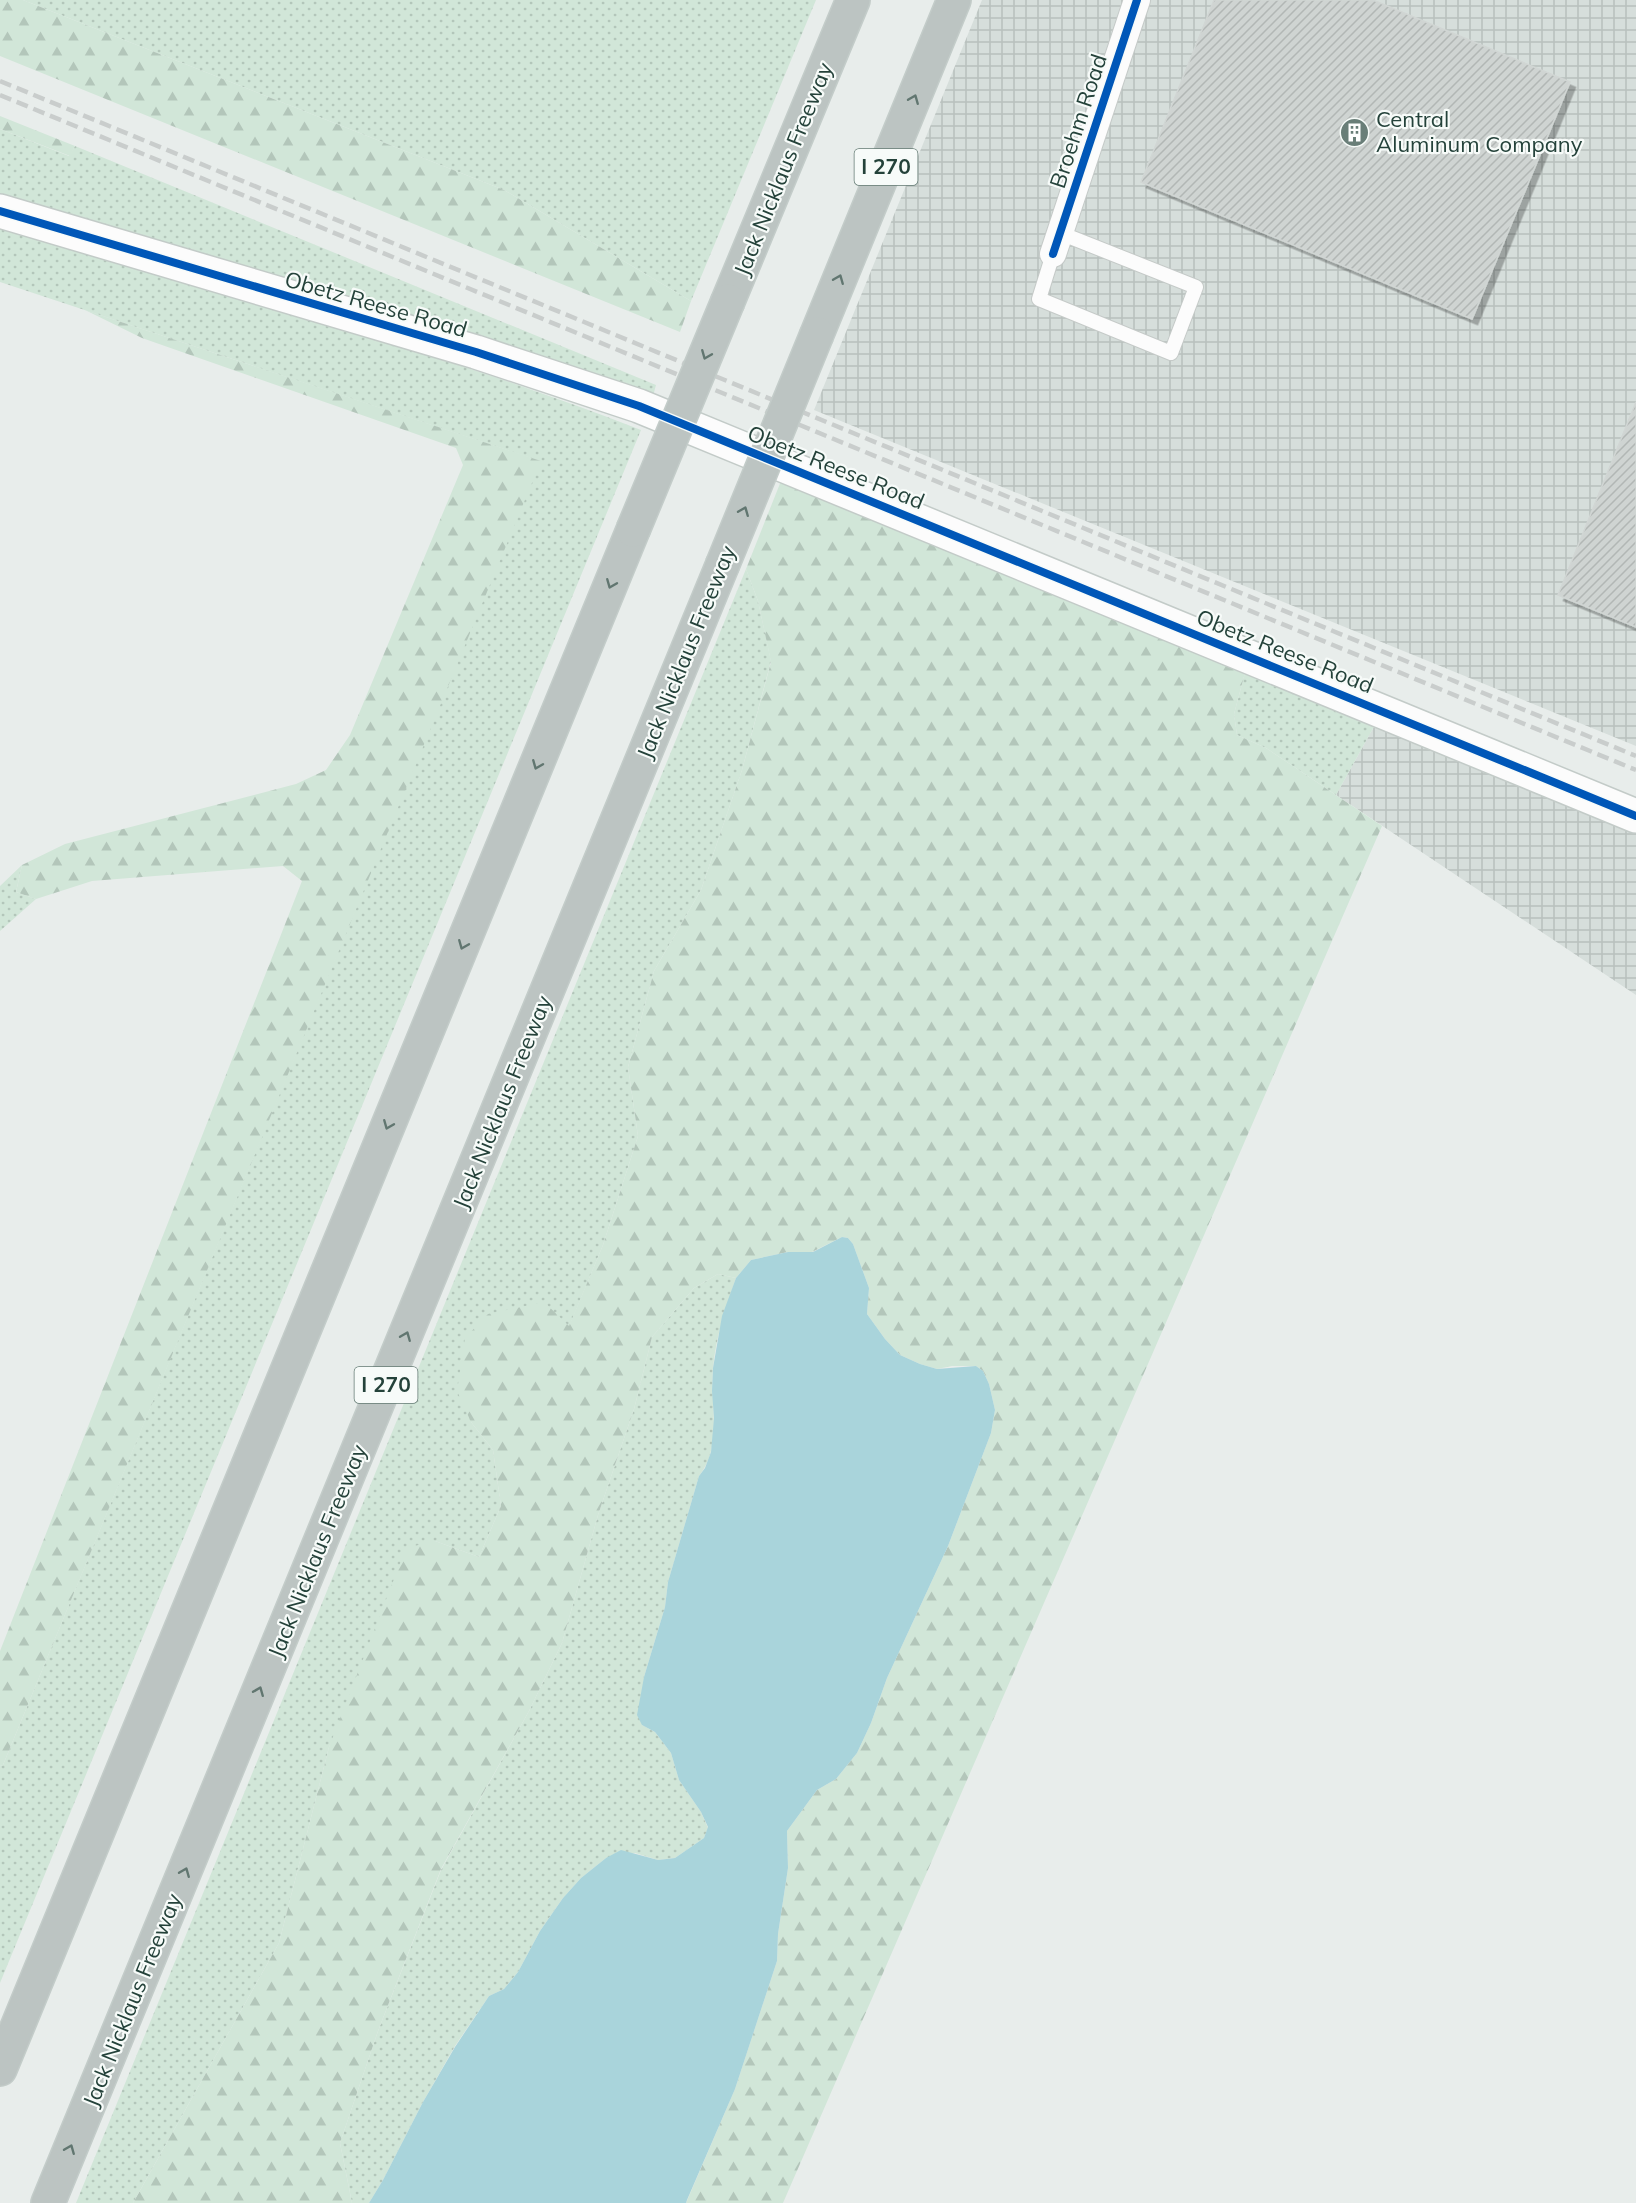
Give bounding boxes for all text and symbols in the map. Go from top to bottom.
street label: Broehm Road [1043,50,1113,192]
street label: Jack Nicklaus Freeway [727,58,839,280]
one-way arrow [907,94,919,105]
place label: Central Aluminum Company [1376,105,1583,158]
building icon: Central Aluminum Company [1339,116,1371,148]
road number: I 270 [854,149,918,185]
street label: Obetz Reese Road [282,265,470,343]
one-way arrow [832,275,844,286]
one-way arrow [701,349,713,360]
street label: Obetz Reese Road [743,419,929,515]
one-way arrow [737,507,749,518]
street label: Jack Nicklaus Freeway [630,541,742,763]
one-way arrow [606,578,618,589]
street label: Obetz Reese Road [1192,603,1378,699]
one-way arrow [532,758,544,769]
one-way arrow [458,939,470,950]
street label: Jack Nicklaus Freeway [446,991,558,1213]
one-way arrow [383,1119,395,1130]
one-way arrow [399,1332,411,1343]
road number: I 270 [354,1367,418,1403]
street label: Jack Nicklaus Freeway [261,1440,373,1662]
one-way arrow [252,1687,264,1698]
one-way arrow [178,1867,190,1878]
street label: Jack Nicklaus Freeway [76,1889,188,2111]
one-way arrow [63,2144,75,2155]

